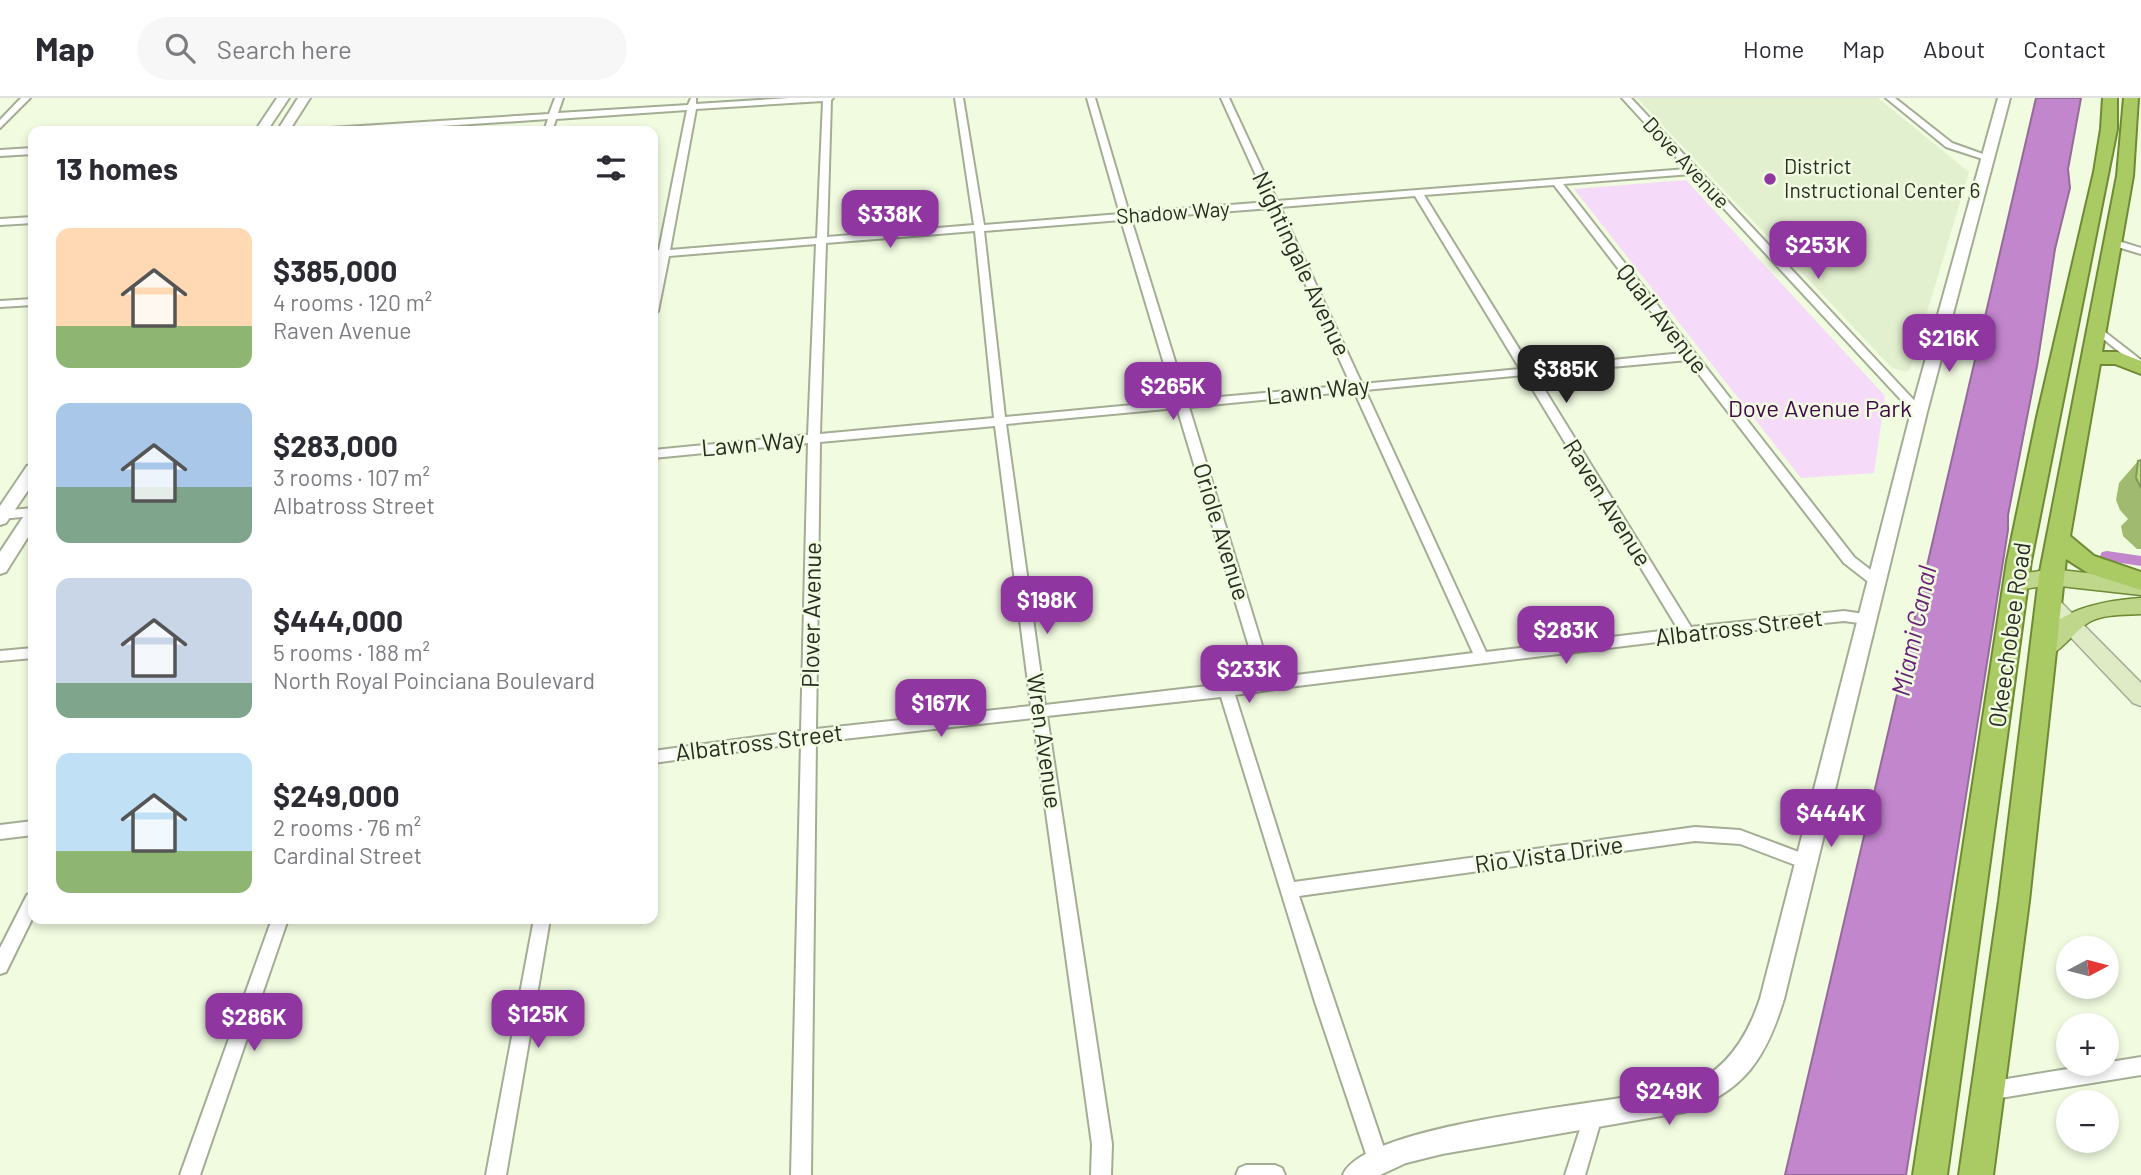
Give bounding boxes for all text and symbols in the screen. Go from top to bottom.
search box [137,17,627,80]
text: Map [35,28,95,68]
icon: search [161,29,199,67]
text: Search here [217,33,352,64]
text: Home [1743,34,1804,63]
text: Map [1842,34,1885,63]
text: About [1923,34,1985,63]
text: Contact [2023,34,2106,63]
street label: Dove Avenue [1638,111,1736,213]
icon: filters [592,149,630,187]
text: 13 homes [56,150,178,186]
place label: District Instructional Center 6 [1784,153,1980,202]
street label: Nightingale Avenue [1247,166,1358,360]
marker: District Instructional Center 6 [1762,171,1778,187]
pin: $338K [841,190,939,250]
street label: Shadow Way [1115,195,1231,228]
text: $338K [858,199,922,227]
pin: $253K [1769,222,1867,281]
text: $253K [1785,230,1851,258]
text: $385,000 [273,252,397,288]
icon: home [112,256,196,340]
street label: Quail Avenue [1611,257,1715,379]
text: 4 rooms · 120 m² [273,288,432,316]
pin: $216K [1900,314,1998,374]
text: Raven Avenue [273,316,412,344]
text: $216K [1919,323,1979,351]
pin: $385K [1517,345,1615,405]
text: $385K [1534,354,1598,382]
pin: $265K [1124,362,1222,422]
street label: Lawn Way [1265,370,1371,409]
text: $265K [1140,371,1206,399]
park label: Dove Avenue Park [1728,393,1912,422]
street label: Lawn Way [700,424,806,461]
text: $283,000 [273,427,398,463]
icon: home [112,431,196,515]
street label: Raven Avenue [1558,433,1659,571]
street label: Oriole Avenue [1188,459,1257,604]
text: 3 rooms · 107 m² [273,463,430,491]
text: Albatross Street [273,491,435,519]
street label: Okeechobee Road [1981,540,2036,729]
street label: Plover Avenue [795,542,826,688]
water label: Miami Canal [1884,562,1942,699]
pin: $198K [998,576,1096,636]
text: $198K [1017,585,1077,613]
text: $444,000 [273,602,403,638]
street label: Albatross Street [1653,602,1824,651]
icon: home [112,606,196,690]
pin: $283K [1517,606,1615,666]
text: $283K [1533,615,1599,643]
text: 5 rooms · 188 m² [273,638,430,666]
pin: $233K [1200,646,1298,705]
text: $233K [1217,654,1281,682]
text: North Royal Poinciana Boulevard [273,666,595,694]
street label: Wren Avenue [1022,671,1069,810]
pin: $167K [892,680,990,739]
text: $167K [911,688,971,716]
street label: Albatross Street [673,717,844,766]
text: $249,000 [273,777,400,813]
icon: home [112,781,196,865]
pin: $444K [1782,790,1880,849]
text: $444K [1796,798,1866,826]
text: 2 rooms · 76 m² [273,813,421,841]
street label: Rio Vista Drive [1473,829,1625,878]
text: Cardinal Street [273,841,422,869]
north arrow [2056,936,2119,999]
map controls [2056,936,2119,1153]
pin: $125K [489,990,587,1050]
pin: $286K [205,993,303,1053]
text: $125K [508,999,568,1027]
text: $286K [221,1002,287,1030]
button: + [2056,1013,2119,1076]
pin: $249K [1620,1068,1718,1127]
text: $249K [1636,1076,1702,1104]
button: − [2056,1090,2119,1153]

